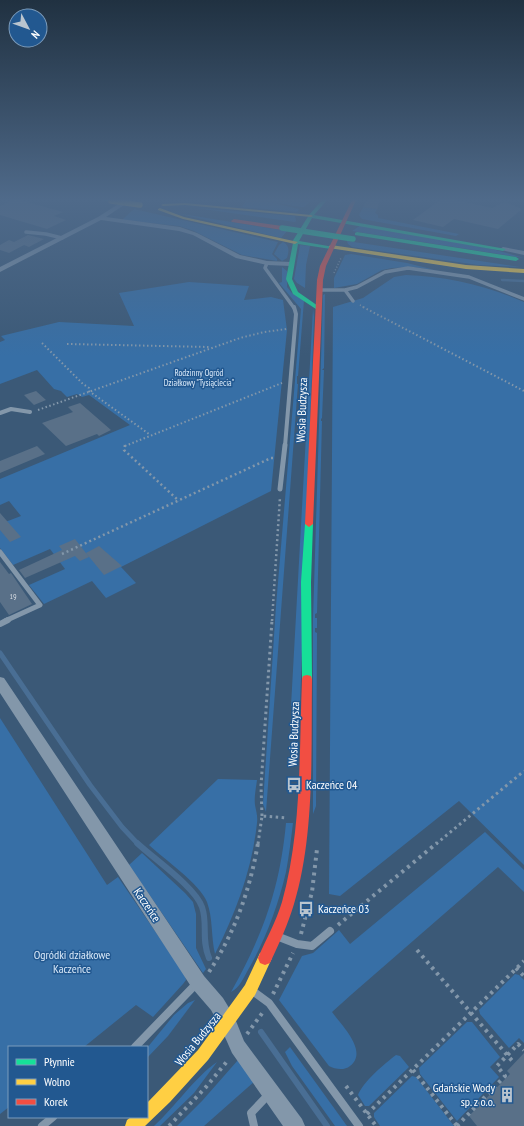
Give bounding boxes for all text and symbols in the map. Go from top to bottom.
north arrow [8,8,48,48]
text: N [28,28,43,41]
park label: Rodzinny Ogród Działkowy "Tysiąclecia" [164,367,235,388]
street label: Wosia Budzysza [293,377,310,443]
house number: 19 [9,591,17,601]
street label: Wosia Budzysza [285,701,302,767]
bus stop icon: Kaczeńce 04 [285,776,303,794]
place label: Kaczeńce 04 [306,777,358,792]
street label: Kaczeńce [131,885,164,925]
bus stop icon: Kaczeńce 03 [297,900,315,918]
place label: Kaczeńce 03 [318,901,369,916]
park label: Ogródki działkowe Kaczeńce [34,947,110,976]
street label: Wosia Budzysza [171,1009,224,1069]
legend [8,1046,148,1118]
text: Płynnie [44,1054,75,1069]
text: Wolno [44,1074,70,1089]
place label: Gdańskie Wody sp. z o.o. [433,1080,495,1109]
building icon: Gdańskie Wody sp. z o.o. [498,1086,516,1104]
text: Korek [44,1094,68,1109]

